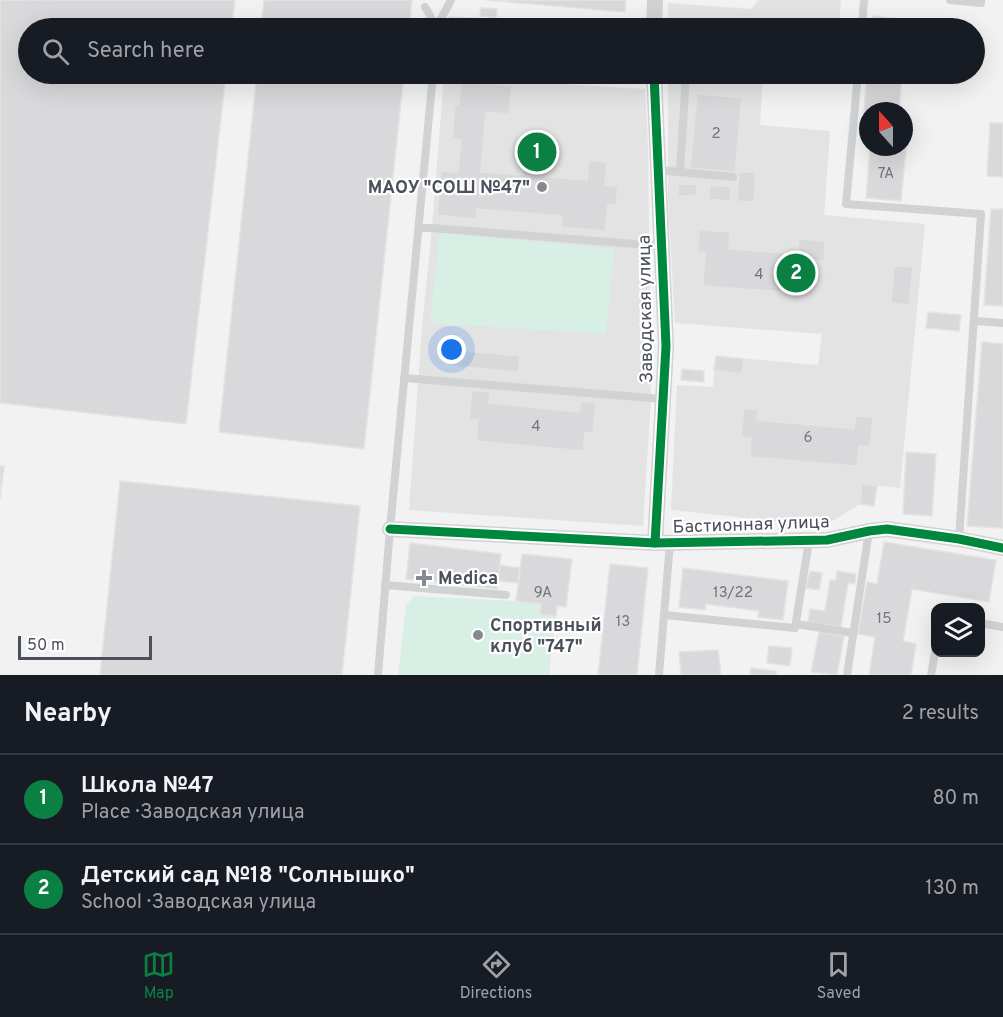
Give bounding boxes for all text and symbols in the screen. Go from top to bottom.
search box [18,18,985,84]
icon: search [39,35,72,68]
text: Search here [87,38,205,65]
north arrow [859,102,913,156]
house number: 2 [711,125,721,144]
pin: 1 [518,130,556,174]
house number: 7А [878,165,894,184]
place label: МАОУ "СОШ №47" [368,177,530,200]
marker: МАОУ "СОШ №47" [535,180,549,194]
street label: Заводская улица [634,235,659,383]
pin: 2 [776,250,816,296]
house number: 4 [754,266,764,285]
your location [437,335,466,364]
house number: 4 [531,418,541,437]
house number: 6 [804,429,813,448]
street label: Бастионная улица [672,511,830,540]
place label: Medica [438,568,498,591]
marker: Medica [415,569,433,587]
house number: 9А [534,584,552,603]
house number: 13/22 [713,584,753,603]
map controls [931,603,985,657]
button: layers [931,603,985,657]
house number: 15 [877,610,891,629]
house number: 13 [616,613,630,632]
place label: Спортивный клуб "747" [490,615,602,659]
marker: Спортивный клуб "747" [471,628,485,642]
scale bar [18,633,152,660]
text: 50 m [27,636,65,656]
text: Nearby [24,698,112,731]
text: 2 results [902,701,979,727]
text: Школа №47 [81,773,214,800]
text: 1 [40,786,48,812]
text: 80 m [933,786,979,812]
text: Place · Заводская улица [81,800,305,826]
text: Детский сад №18 "Солнышко" [81,863,415,890]
text: 2 [37,876,50,902]
text: 130 m [925,876,979,902]
text: School · Заводская улица [81,890,316,916]
tab: Map [142,948,175,1004]
tab: Directions [460,948,532,1004]
tab: Saved [817,948,861,1004]

